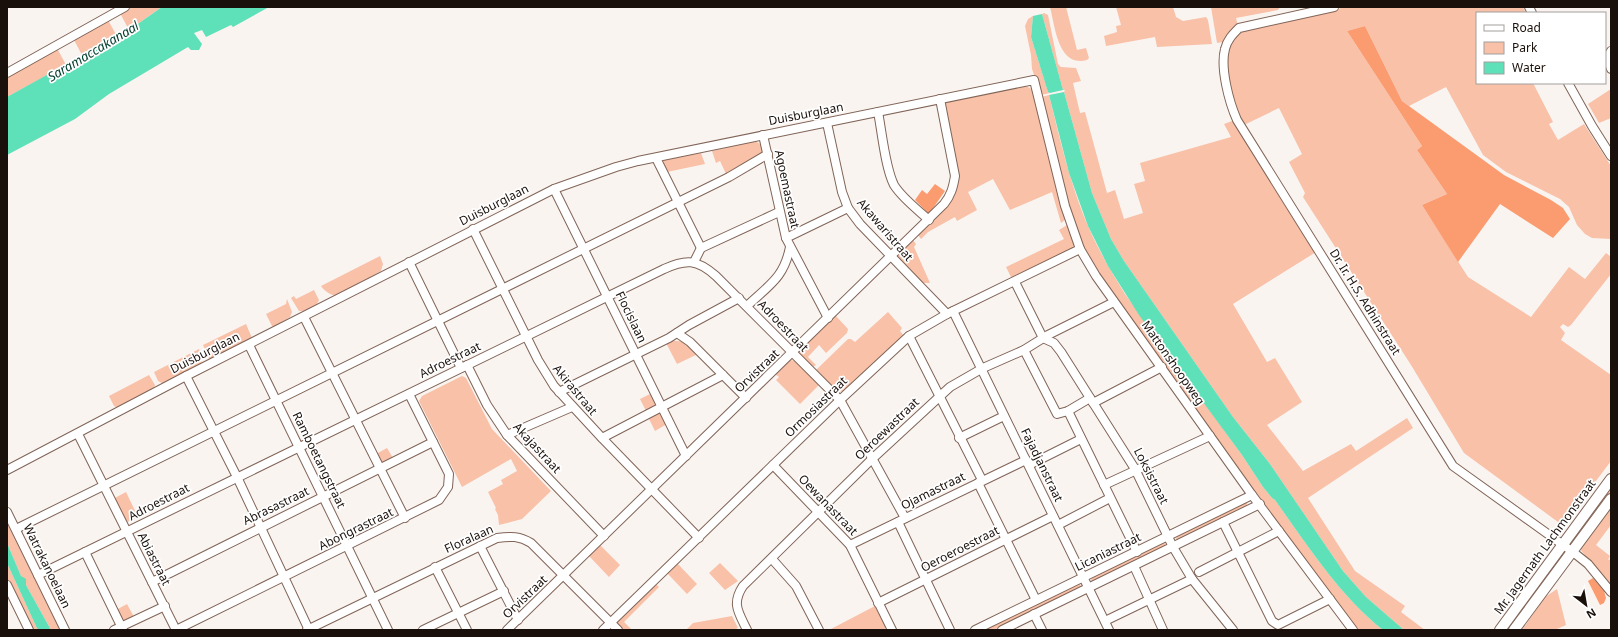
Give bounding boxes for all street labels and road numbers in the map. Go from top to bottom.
street label: Duisburglaan [767,98,845,129]
street label: Agoemastraat [771,148,804,230]
street label: Duisburglaan [456,180,531,229]
street label: Akawaristraat [853,195,918,265]
street label: Dr. Ir. H.S. Adhinstraat [1326,245,1405,359]
street label: Flocislaan [612,288,651,345]
street label: Adroestraat [754,296,813,356]
street label: Mattonshoopweg [1138,317,1209,408]
street label: Duisburglaan [167,328,242,377]
street label: Adroestraat [416,337,484,382]
street label: Orvistraat [731,345,783,396]
street label: Akirastraat [549,361,602,419]
street label: Ormosiastraat [781,372,851,441]
street label: Oeroewastraat [851,393,923,464]
street label: Ramboetangstraat [289,409,350,511]
street label: Akajastraat [510,419,566,477]
street label: Fajadjanstraat [1017,425,1068,505]
street label: Loksistraat [1130,445,1173,508]
street label: Ojamastraat [898,467,968,513]
street label: Oewanastraat [795,470,862,539]
street label: Mr. Jagernath Lachmonstraat [1490,475,1600,618]
street label: Adroestraat [125,479,193,524]
street label: Abrasastraat [240,482,312,529]
street label: Abongrastraat [316,503,397,554]
street label: Floralaan [442,520,496,557]
street label: Watrakanoelaan [20,521,75,611]
street label: Oeroeroestraat [917,521,1003,576]
street label: Licaniastraat [1072,528,1144,575]
street label: Abiastraat [134,529,175,589]
street label: Orvistraat [499,571,551,622]

